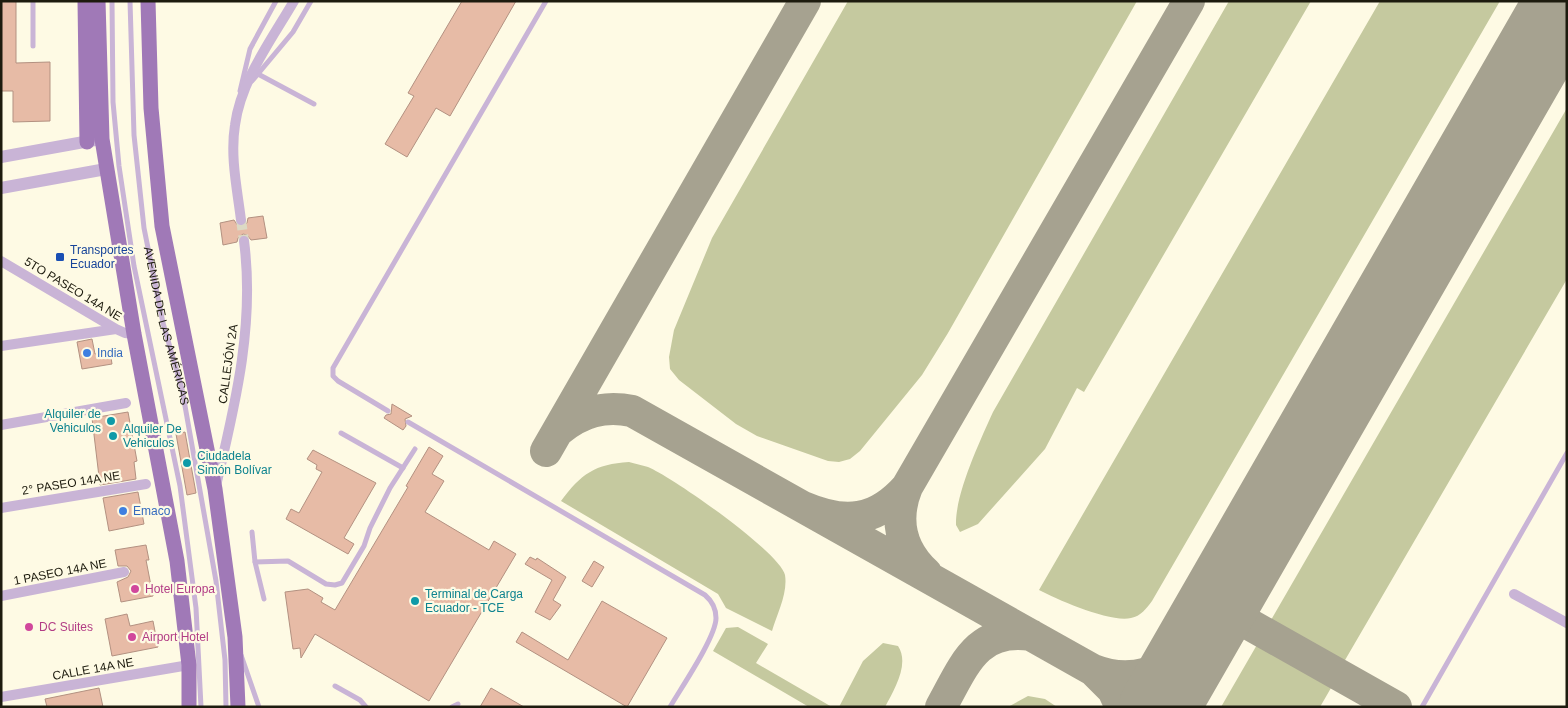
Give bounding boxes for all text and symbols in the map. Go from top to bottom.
place label: Transportes Ecuador [70,243,134,271]
street label: AVENIDA DE LAS AMÉRICAS [141,245,192,406]
marker: Transportes Ecuador [54,251,66,263]
street label: 5TO PASEO 14A NE [22,254,124,324]
street label: CALLEJÓN 2A [215,323,241,405]
place label: India [97,346,123,360]
marker: India [81,347,93,359]
place label: Alquiler de Vehiculos [44,407,101,435]
marker: Alquiler de Vehiculos [105,415,117,427]
place label: Alquiler De Vehiculos [123,422,182,450]
marker: Alquiler De Vehiculos [107,430,119,442]
place label: Ciudadela Simón Bolívar [197,449,272,477]
marker: Ciudadela Simón Bolívar [181,457,193,469]
street label: 2° PASEO 14A NE [21,468,121,498]
place label: Emaco [133,504,171,518]
marker: Emaco [117,505,129,517]
street label: 1 PASEO 14A NE [12,556,108,588]
place label: Hotel Europa [145,582,215,596]
marker: Hotel Europa [129,583,141,595]
place label: Terminal de Carga Ecuador - TCE [425,587,523,615]
marker: Terminal de Carga Ecuador - TCE [409,595,421,607]
place label: DC Suites [39,620,93,634]
marker: DC Suites [23,621,35,633]
place label: Airport Hotel [142,630,209,644]
marker: Airport Hotel [126,631,138,643]
street label: CALLE 14A NE [51,655,135,683]

